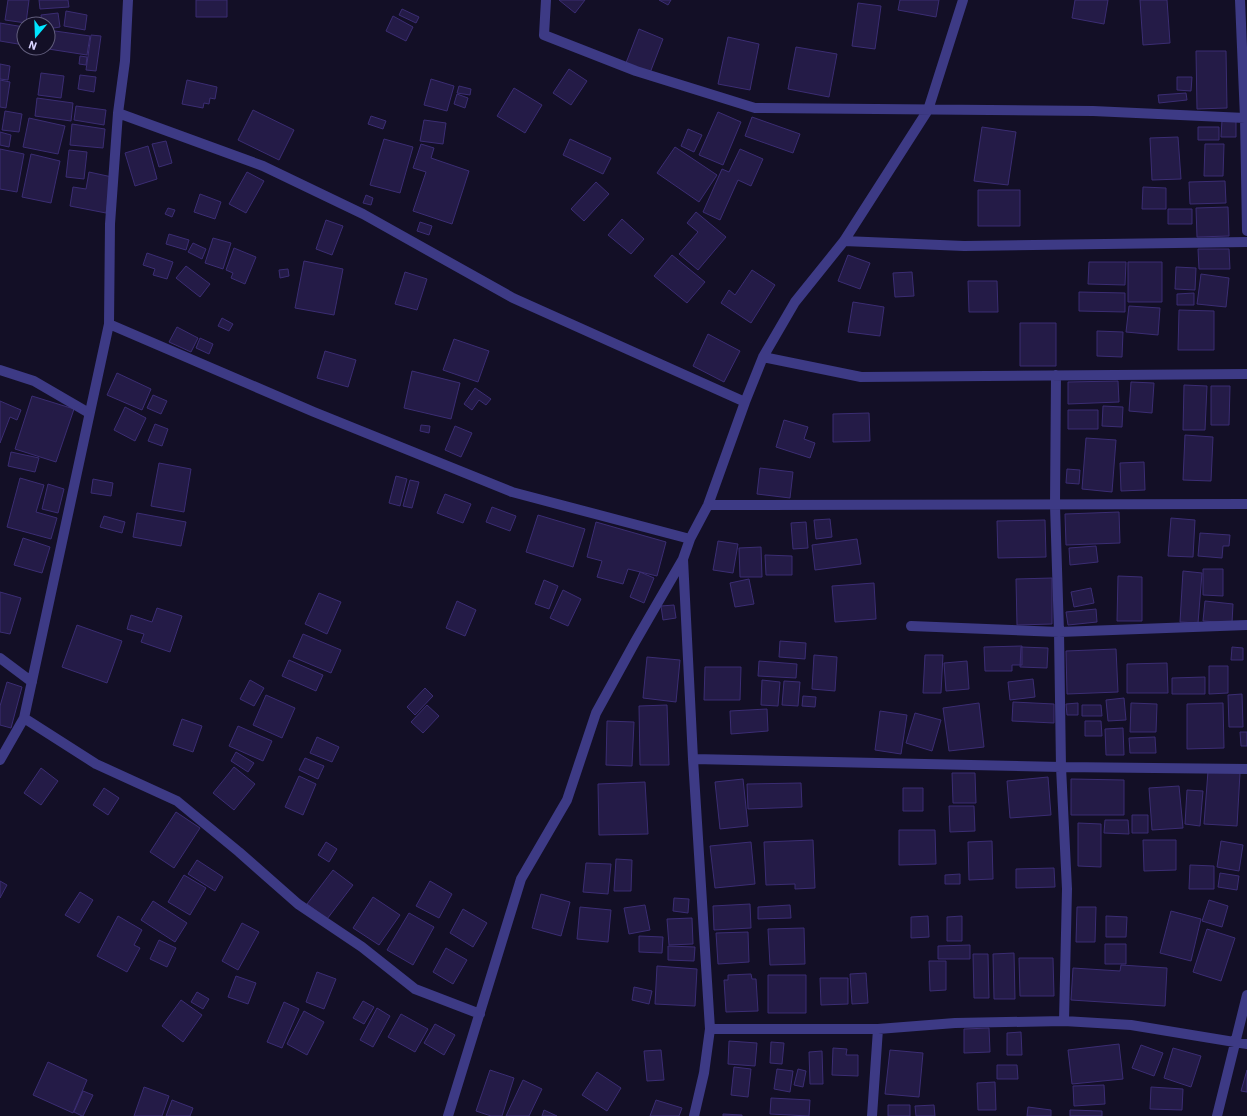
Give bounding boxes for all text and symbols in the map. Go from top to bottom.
north arrow [16,16,56,56]
text: N [27,38,39,53]

